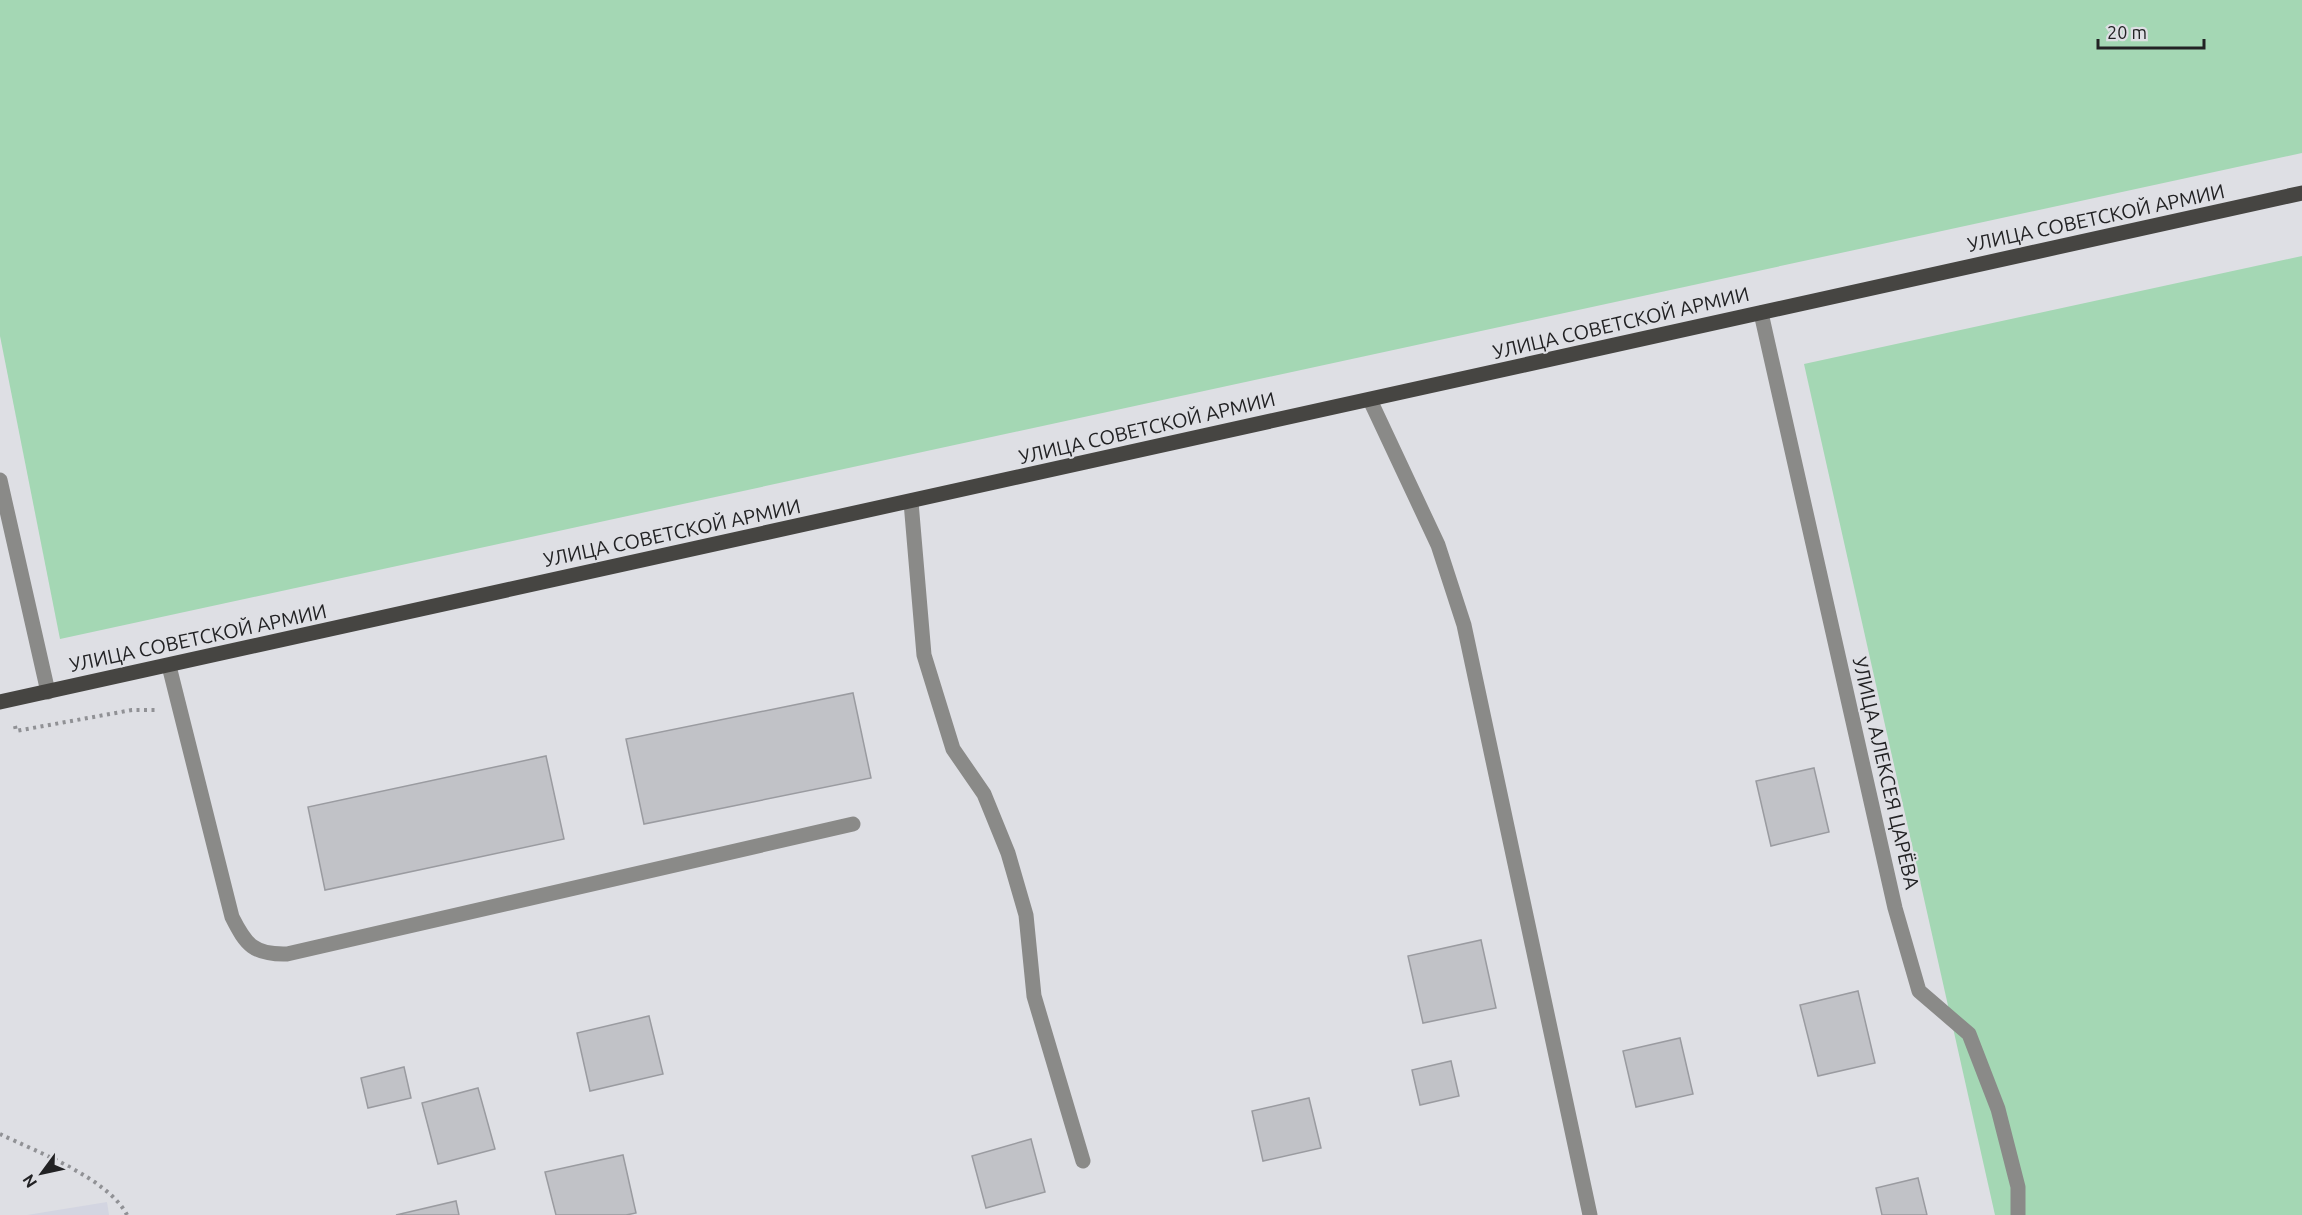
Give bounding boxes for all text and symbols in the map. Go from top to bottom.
scale bar [2098,12,2204,50]
text: 20 m [2107,22,2147,42]
street label: УЛИЦА СОВЕТСКОЙ АРМИИ [1965,179,2226,256]
street label: УЛИЦА СОВЕТСКОЙ АРМИИ [1491,282,1751,363]
street label: УЛИЦА СОВЕТСКОЙ АРМИИ [1017,387,1277,468]
street label: УЛИЦА СОВЕТСКОЙ АРМИИ [541,494,802,571]
street label: УЛИЦА СОВЕТСКОЙ АРМИИ [67,599,328,676]
street label: УЛИЦА АЛЕКСЕЯ ЦАРЁВА [1849,655,1924,891]
north arrow [12,1143,72,1203]
text: N [19,1171,40,1191]

